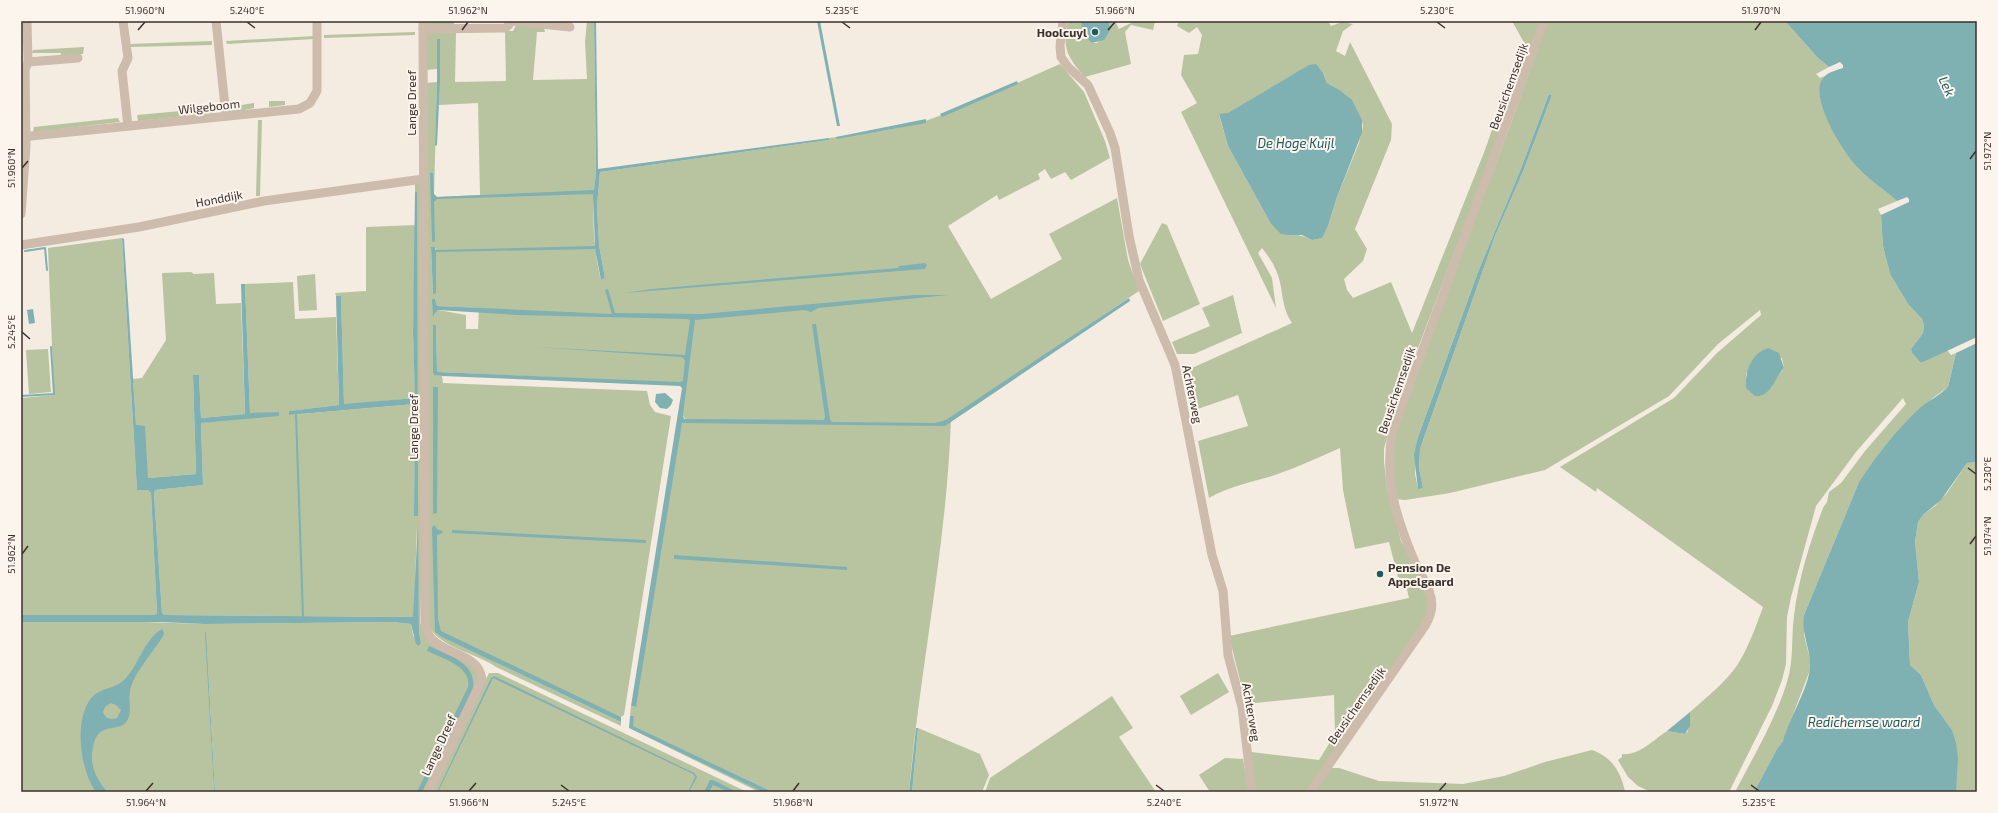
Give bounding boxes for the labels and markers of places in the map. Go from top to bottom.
place label: Hoolcuyl [1037,25,1087,40]
marker: Hoolcuyl [1090,27,1100,37]
place label: Pension De Appelgaard [1388,560,1454,588]
marker: Pension De Appelgaard [1375,569,1385,579]

